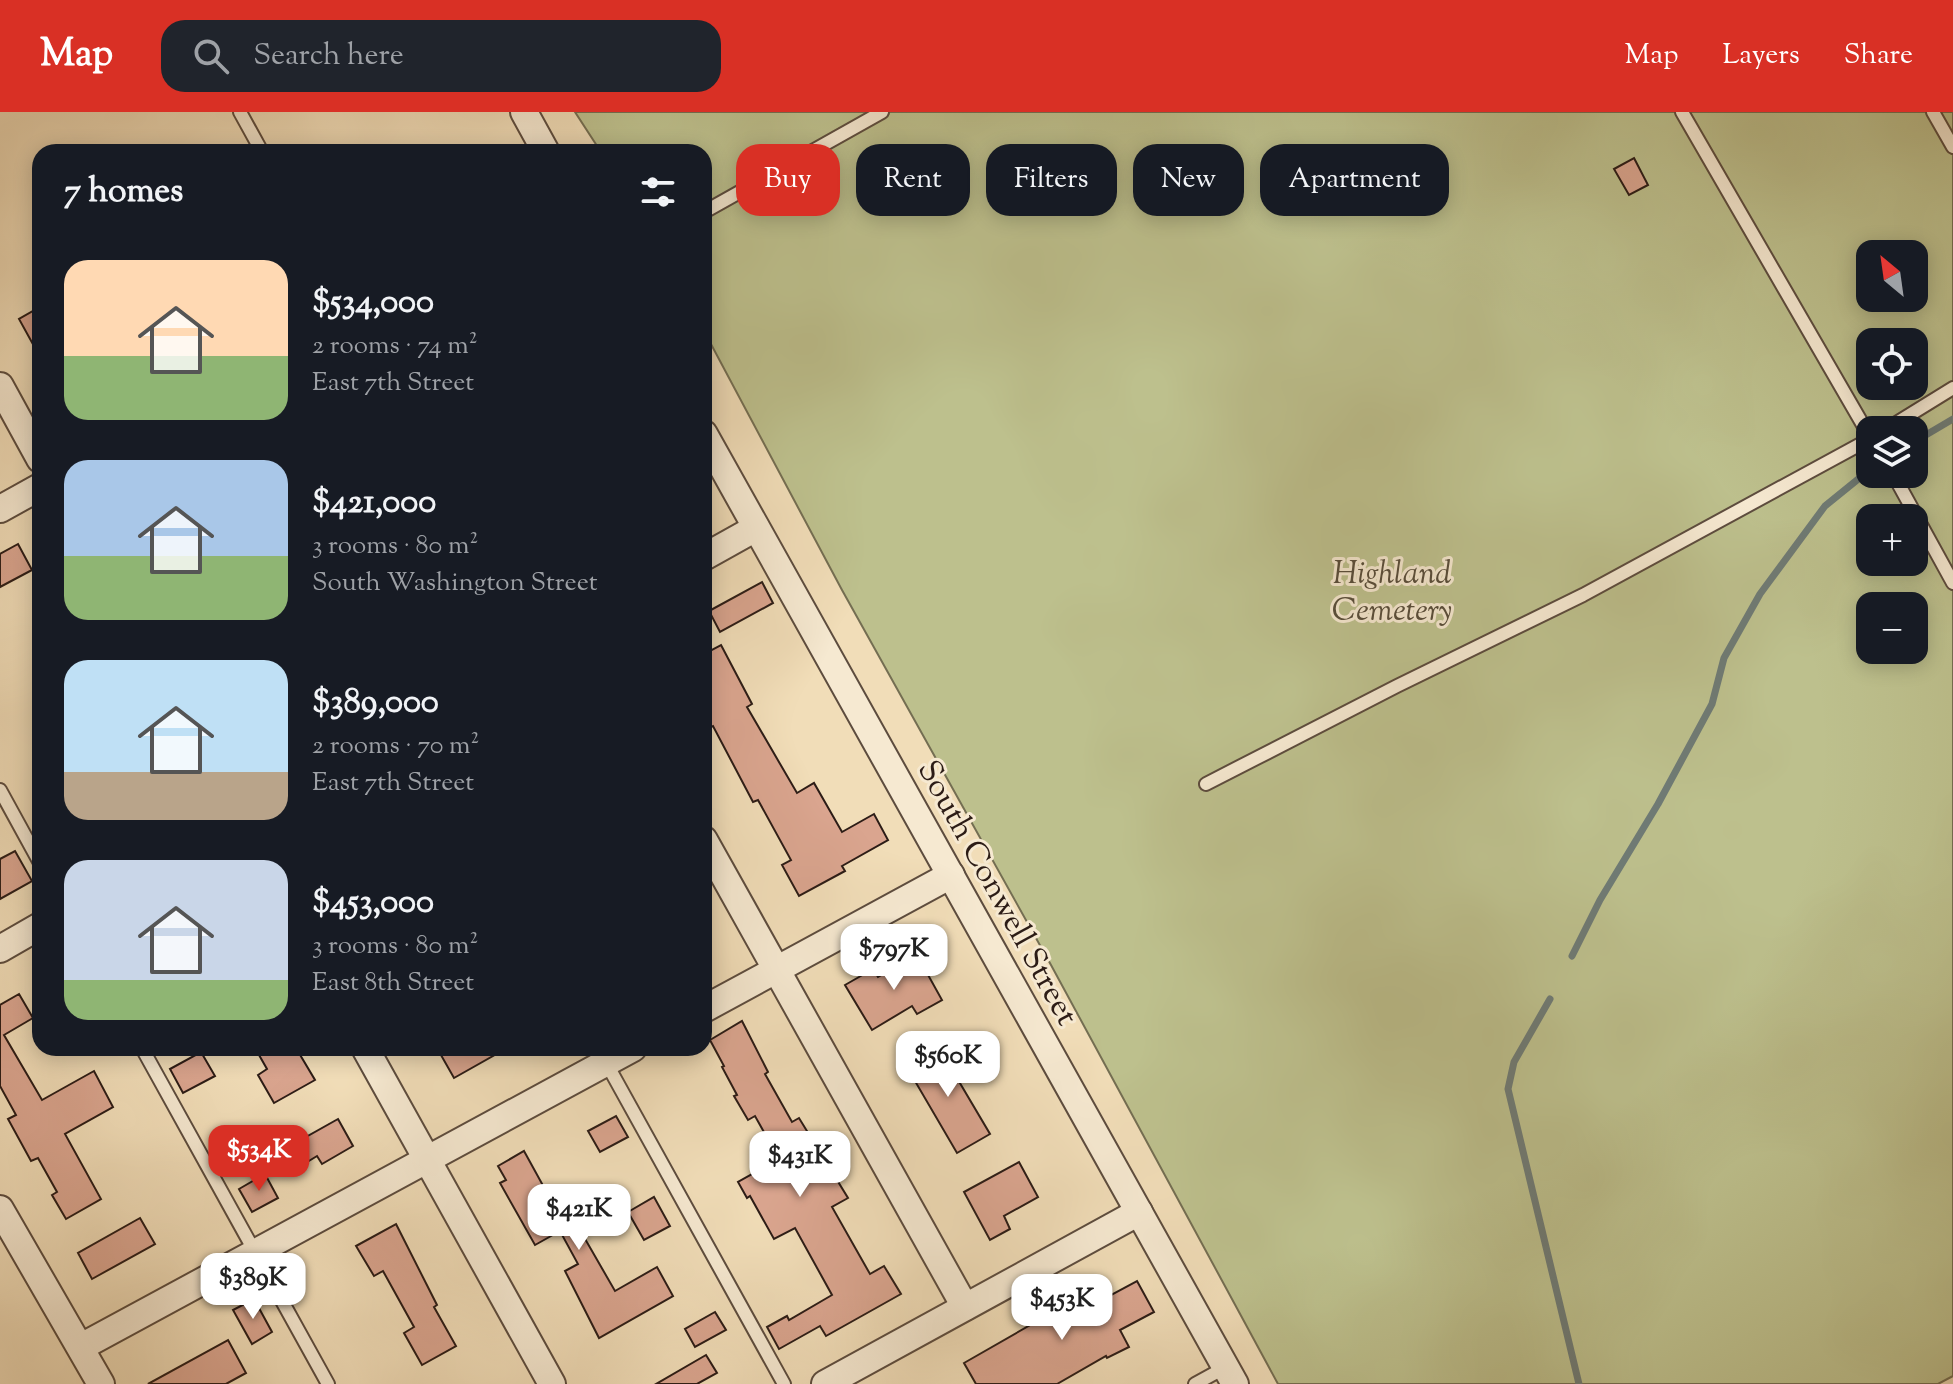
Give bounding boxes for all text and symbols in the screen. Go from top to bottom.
search box [161,20,721,92]
text: Map [40,29,113,83]
icon: search [189,34,233,78]
text: Search here [253,35,404,78]
text: Map [1625,36,1678,76]
text: Layers [1722,36,1800,76]
text: Share [1844,36,1913,76]
chip: Buy [736,144,840,216]
chip: Rent [856,144,970,216]
chip: Filters [986,144,1117,216]
chip: New [1133,144,1244,216]
chip: Apartment [1260,144,1449,216]
text: 7 homes [64,168,183,217]
icon: filters [636,170,680,214]
north arrow [1856,240,1928,312]
map controls [1856,240,1928,664]
text: $534,000 [312,279,434,328]
icon: home [128,292,224,388]
text: 2 rooms · 74 m² [312,328,477,365]
button: locate [1856,328,1928,400]
text: East 7th Street [312,365,474,402]
button: layers [1856,416,1928,488]
text: $421,000 [312,479,436,528]
icon: home [128,492,224,588]
button: + [1856,504,1928,576]
text: 3 rooms · 80 m² [312,528,478,565]
park label: Highland Cemetery [1332,552,1452,635]
text: South Washington Street [312,565,598,602]
button: − [1856,592,1928,664]
text: $389,000 [312,679,439,728]
icon: home [128,692,224,788]
text: 2 rooms · 70 m² [312,728,479,765]
street label: South Conwell Street [904,752,1089,1035]
text: East 7th Street [312,765,474,802]
text: $453,000 [312,879,434,928]
icon: home [128,892,224,988]
pin: $797K [838,924,950,992]
text: 3 rooms · 80 m² [312,928,478,965]
text: $797K [859,931,929,968]
text: East 8th Street [312,965,474,1002]
pin: $560K [892,1031,1004,1099]
text: $560K [914,1038,982,1075]
pin: $534K [203,1125,315,1193]
pin: $431K [744,1131,856,1199]
text: $534K [226,1132,292,1169]
text: $431K [767,1138,833,1175]
pin: $421K [523,1184,635,1252]
text: $421K [546,1191,612,1228]
pin: $389K [197,1253,309,1321]
text: $389K [219,1260,287,1297]
pin: $453K [1006,1274,1118,1342]
text: $453K [1029,1281,1095,1318]

